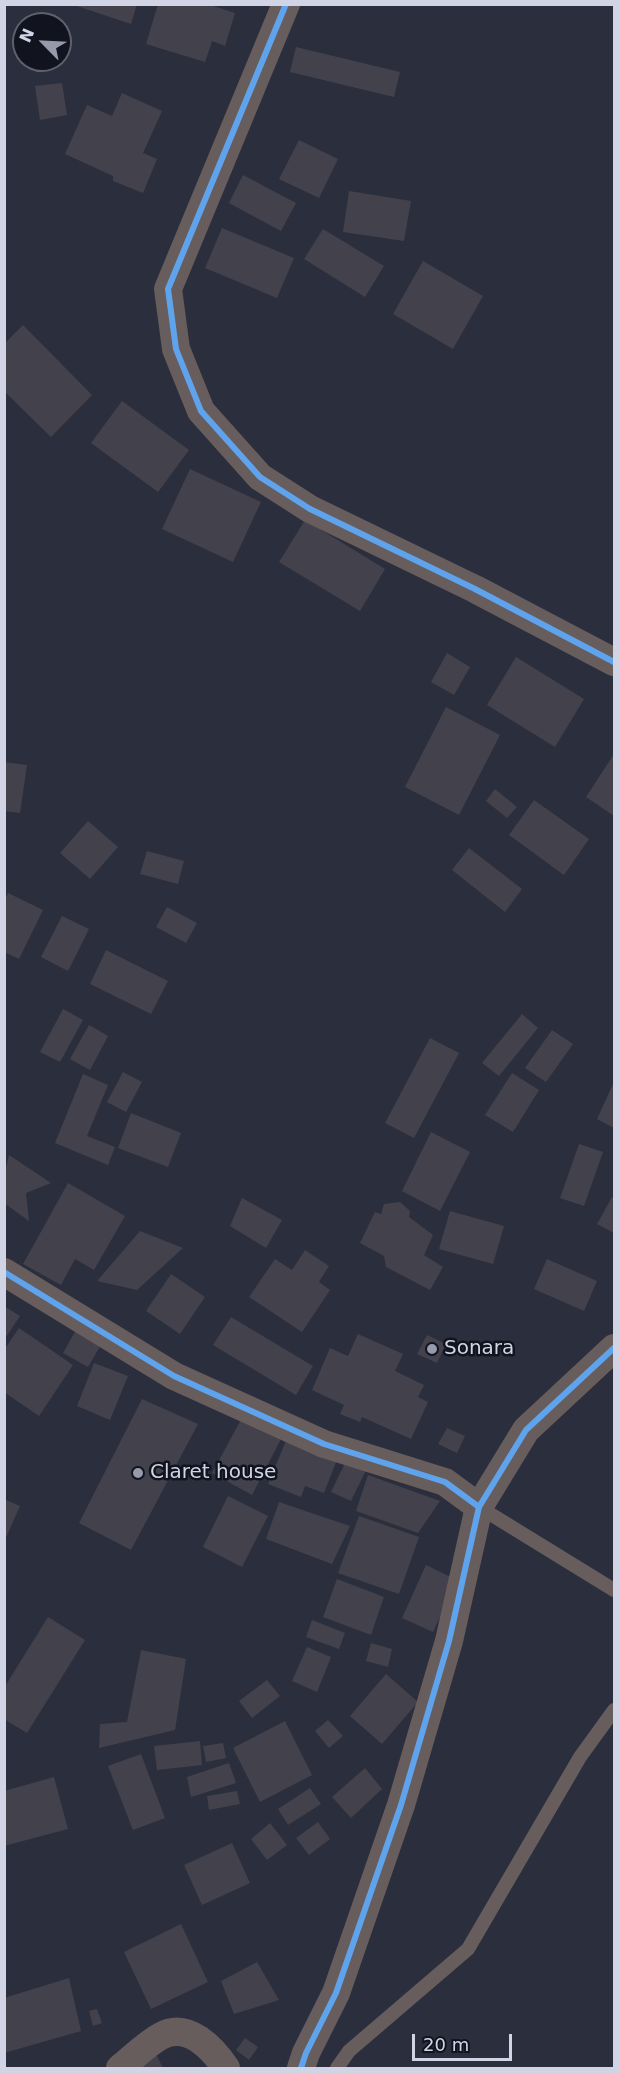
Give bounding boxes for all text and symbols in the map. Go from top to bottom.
north arrow [12,12,72,72]
text: N [16,25,38,45]
place label: Sonara [444,1337,514,1361]
marker: Sonara [425,1342,439,1356]
place label: Claret house [150,1461,276,1485]
marker: Claret house [131,1466,145,1480]
scale bar [415,2022,516,2060]
text: 20 m [423,2034,469,2055]

